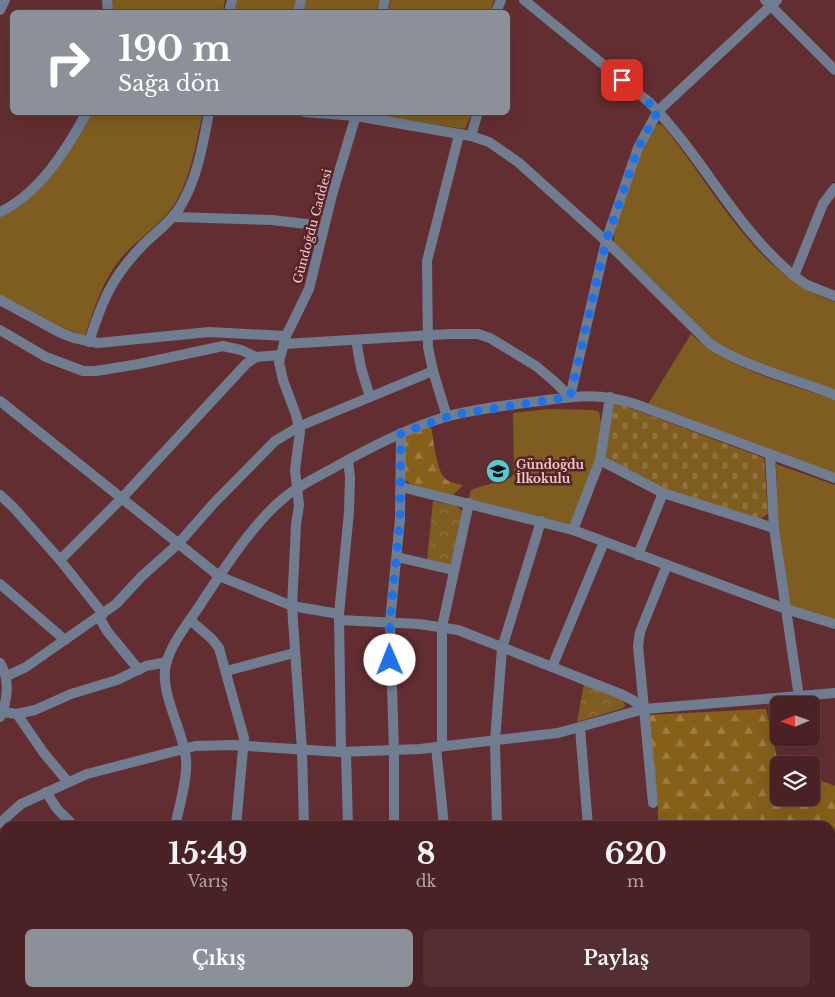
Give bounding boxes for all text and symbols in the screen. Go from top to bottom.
text: 190 m [118,27,231,70]
icon: right [35,30,100,95]
pin [601,59,643,101]
icon: arrive [608,66,636,94]
text: Sağa dön [118,70,220,97]
street label: Gündoğdu Caddesi [289,167,335,285]
place label: Gündoğdu İlkokulu [516,457,585,486]
school or university icon: Gündoğdu İlkokulu [485,458,511,484]
position arrow [363,633,415,685]
north arrow [770,696,820,746]
map controls [770,696,820,806]
button: layers [770,756,820,806]
text: 15:49 [168,835,248,872]
text: 8 [417,835,436,872]
text: 620 [604,835,667,872]
text: Varış [188,871,228,891]
text: dk [416,871,436,891]
text: m [627,871,644,891]
button: Çıkış [25,929,413,987]
button: Paylaş [423,929,810,987]

